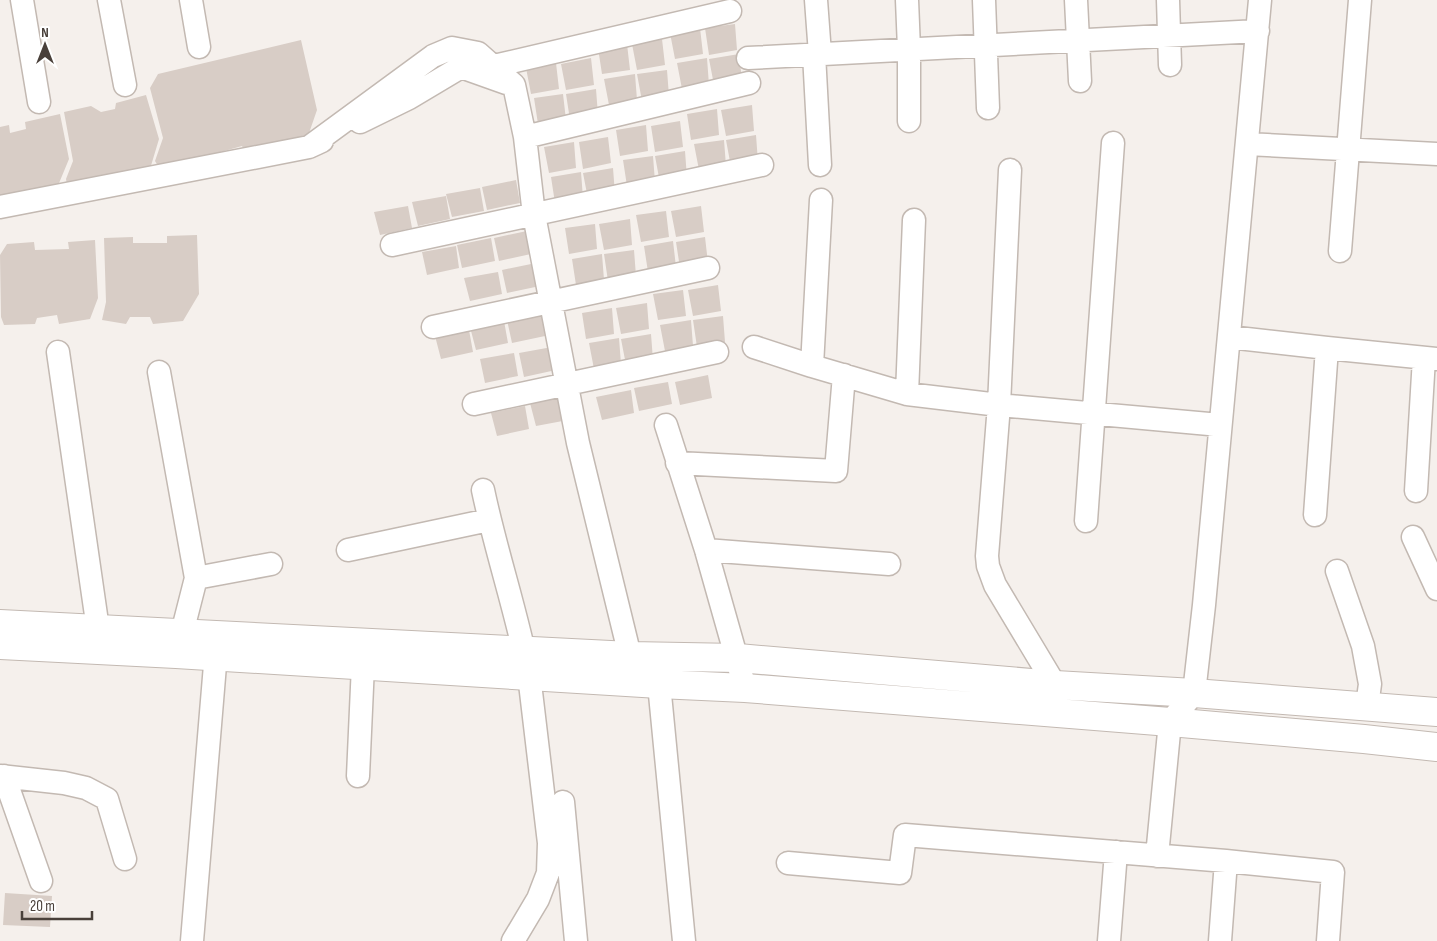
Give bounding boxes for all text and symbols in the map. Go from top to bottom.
north arrow [20,20,70,70]
text: N [41,24,49,41]
scale bar [22,888,92,920]
text: 20 m [30,897,55,916]

